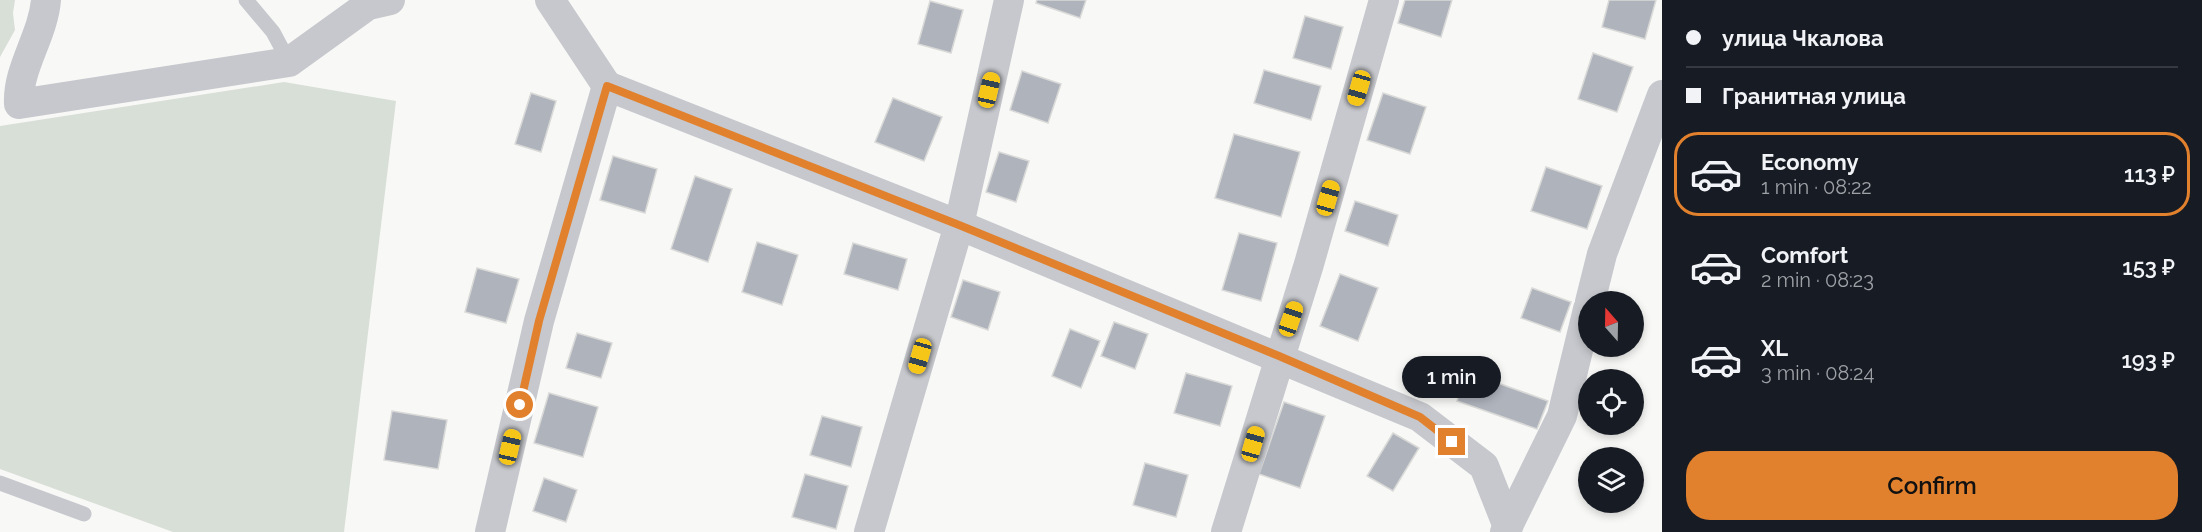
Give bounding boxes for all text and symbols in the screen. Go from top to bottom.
text: улица Чкалова [1722,25,1884,51]
car [1345,68,1373,108]
car [976,70,1002,110]
text: Гранитная улица [1722,83,1906,109]
icon: car [1689,147,1743,201]
text: Economy [1761,149,1859,175]
text: 113 ₽ [2124,161,2175,187]
text: 1 min · 08:22 [1761,175,1872,199]
car [1314,178,1342,218]
icon: car [1689,240,1743,294]
text: Comfort [1761,242,1848,268]
text: 153 ₽ [2122,254,2175,280]
text: 2 min · 08:23 [1761,268,1874,292]
north arrow [1578,291,1644,357]
map controls [1578,291,1644,513]
car [1277,299,1305,339]
icon: car [1689,333,1743,387]
text: XL [1761,335,1788,361]
car [906,336,934,376]
text: 193 ₽ [2121,347,2175,373]
callout: 1 min [1402,355,1502,397]
text: 3 min · 08:24 [1761,361,1874,385]
text: 1 min [1427,365,1476,389]
button: locate [1578,369,1644,435]
route start [506,391,533,418]
car [1239,424,1267,464]
car [497,427,523,467]
route end [1438,428,1465,455]
button: layers [1578,447,1644,513]
button: Confirm [1686,451,2178,520]

